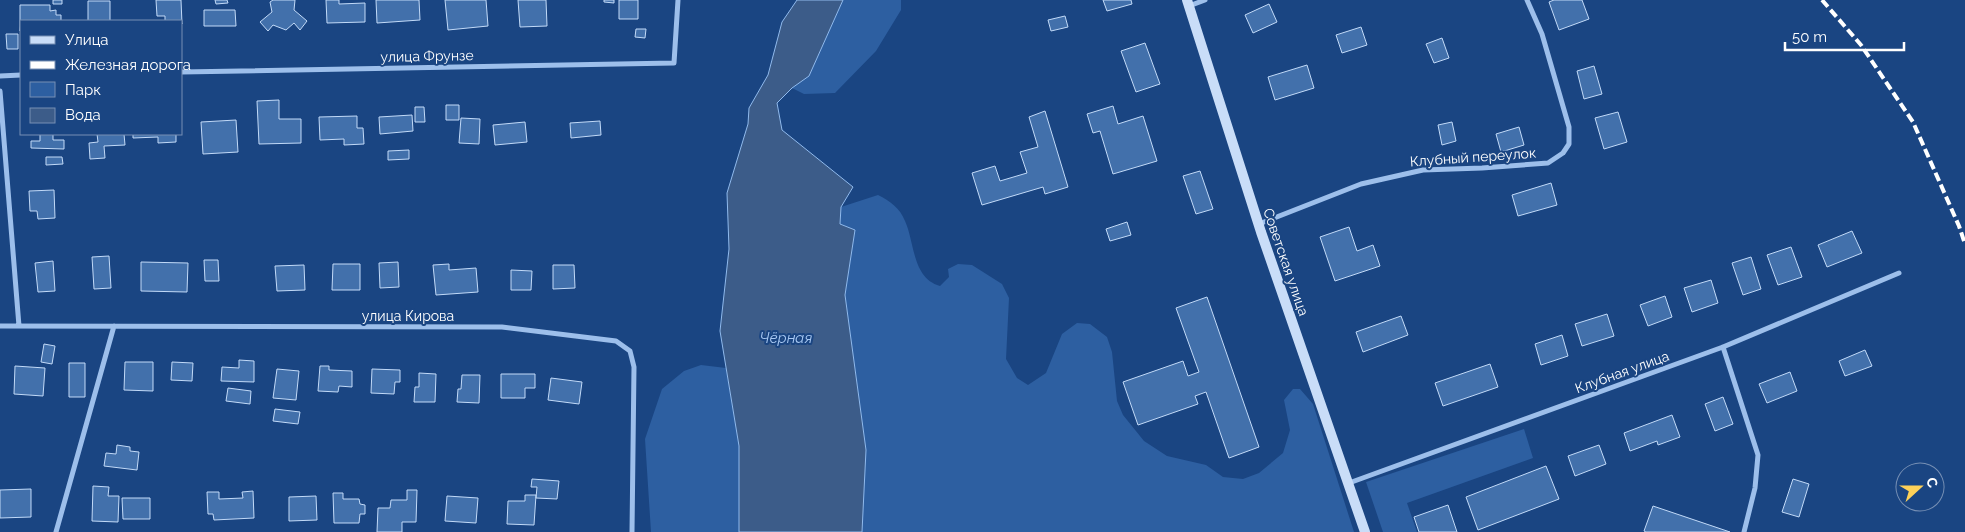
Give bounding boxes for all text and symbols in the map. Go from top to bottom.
legend [20,20,182,135]
scale bar [1785,20,1904,52]
text: 50 m [1792,28,1827,46]
text: Улица [65,31,109,49]
street label: улица Фрунзе [380,47,474,65]
text: Железная дорога [65,56,191,74]
text: Парк [65,81,101,99]
text: Вода [65,106,101,124]
street label: Клубный переулок [1409,145,1537,169]
street label: Советская улица [1260,206,1312,318]
street label: улица Кирова [362,308,454,324]
water label: Чёрная [760,329,812,347]
street label: Клубная улица [1573,348,1671,396]
north arrow [1895,462,1945,512]
text: С [1923,475,1941,490]

